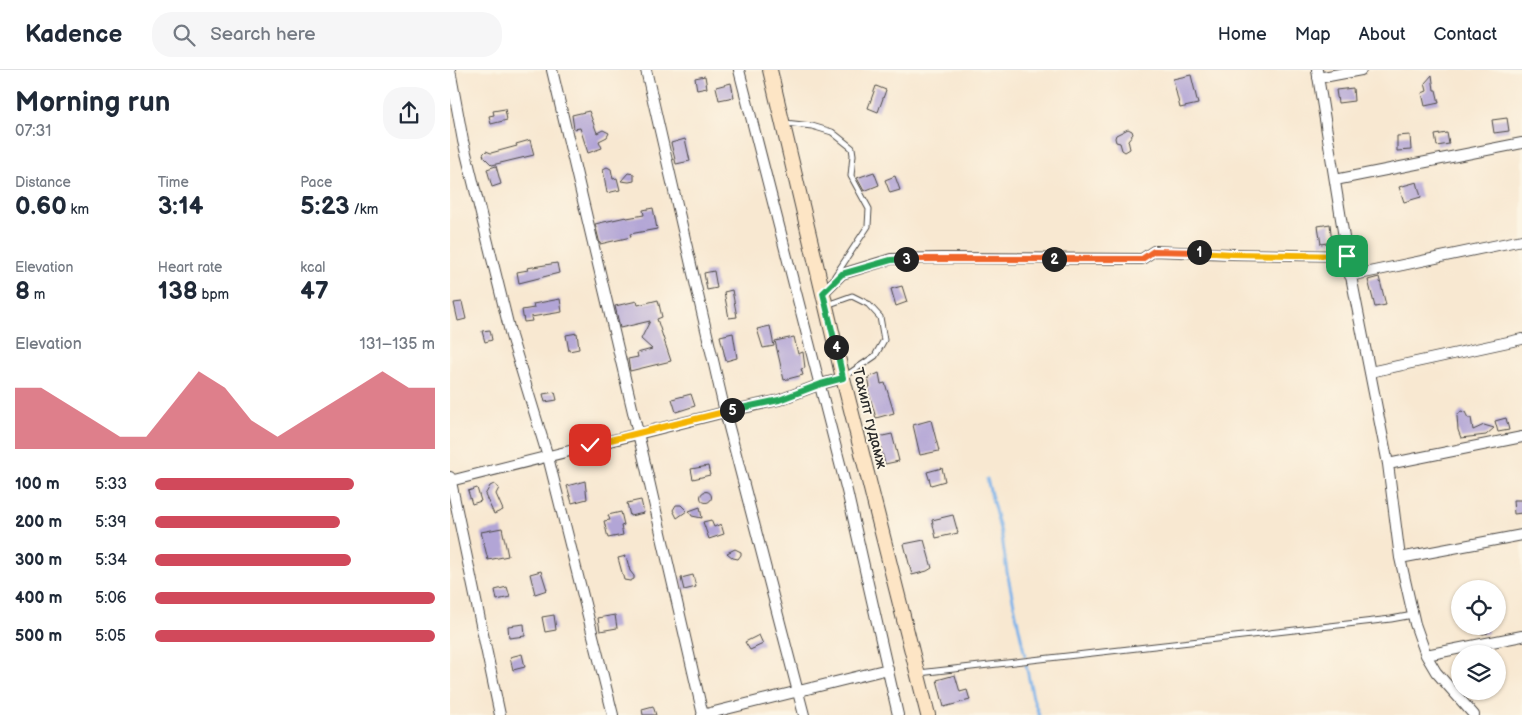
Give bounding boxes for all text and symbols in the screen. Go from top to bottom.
search box [152,12,502,57]
text: Kadence [25,20,122,49]
icon: search [170,21,198,49]
text: Search here [210,23,316,46]
text: Home [1218,24,1267,45]
text: Map [1295,24,1331,45]
text: About [1359,24,1406,45]
text: Contact [1434,24,1497,45]
text: Morning run [15,86,170,119]
button: share [383,87,435,139]
text: 07:31 [15,122,52,141]
text: Distance [15,174,71,191]
text: Time [158,174,189,191]
text: Pace [300,174,332,191]
text: 0.60 [15,191,67,222]
text: 3:14 [158,191,204,222]
text: 5:23 [300,191,350,222]
text: km [67,201,89,218]
text: /km [350,201,378,218]
pin [1326,235,1368,277]
pin: 1 [1186,240,1212,264]
icon: arrive [1333,242,1361,270]
text: 1 [1197,244,1202,261]
pin: 3 [894,246,918,272]
pin: 2 [1042,246,1066,272]
text: 3 [902,251,911,268]
text: 2 [1050,251,1059,268]
text: Elevation [15,259,73,276]
text: Heart rate [158,259,222,276]
text: kcal [300,259,325,276]
text: 8 [15,276,30,307]
text: 138 [158,276,198,307]
text: 47 [300,276,329,307]
text: m [30,286,45,303]
text: bpm [198,286,229,303]
pin: 4 [824,334,848,360]
text: Elevation [15,335,82,354]
text: 131–135 m [359,335,435,354]
text: 4 [832,339,841,356]
street label: Тахилт гудамж [848,366,891,471]
pin: 5 [720,398,744,422]
text: 5 [728,402,737,419]
pin [569,424,611,466]
icon: check [576,431,604,459]
text: 100 m [15,475,60,494]
text: 5:33 [95,475,127,494]
text: 200 m [15,513,62,532]
text: 5:39 [95,513,127,532]
text: 300 m [15,551,62,570]
text: 5:34 [95,551,127,570]
map controls [1451,580,1506,700]
button: locate [1451,580,1506,635]
text: 400 m [15,589,62,608]
text: 5:06 [95,589,127,608]
text: 500 m [15,627,62,646]
text: 5:05 [95,627,126,646]
button: layers [1451,645,1506,700]

